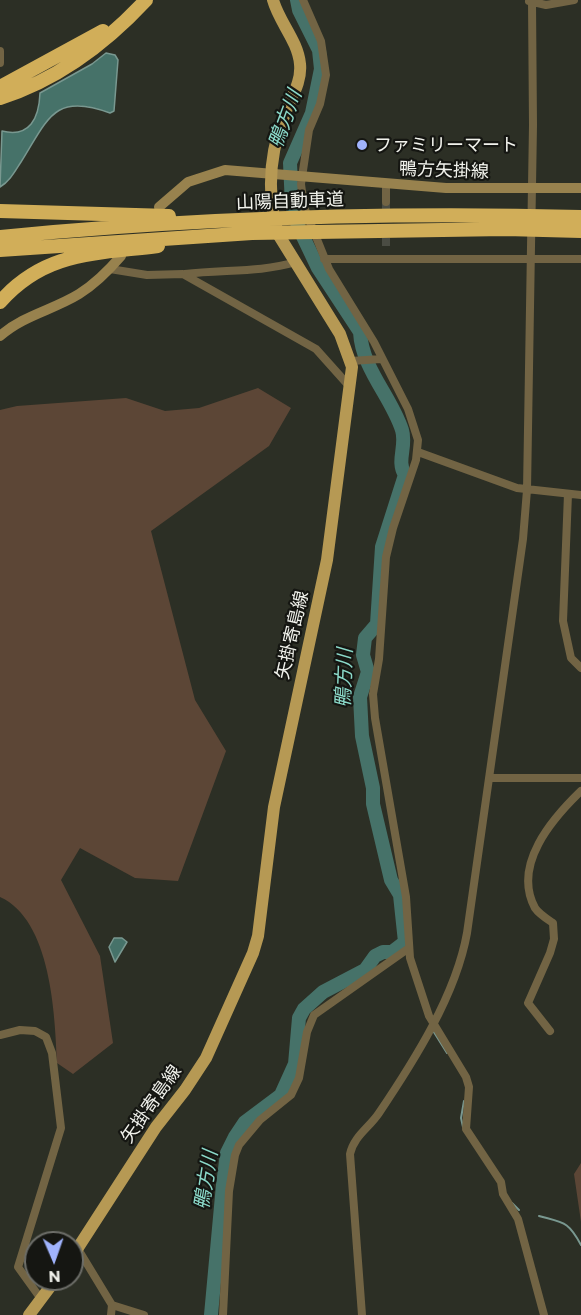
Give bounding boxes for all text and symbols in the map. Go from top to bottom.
water label: 鴨方川 [263,87,307,151]
place label: ファミリーマート [374,134,518,156]
marker: ファミリーマート [355,138,369,152]
street label: 鴨方矢掛線 [399,158,489,182]
street label: 山陽自動車道 [236,188,344,214]
street label: 矢掛寄島線 [271,589,313,681]
water label: 鴨方川 [331,648,357,708]
street label: 矢掛寄島線 [116,1061,186,1147]
water label: 鴨方川 [189,1148,223,1212]
north arrow [24,1231,84,1291]
text: N [48,1268,61,1287]

